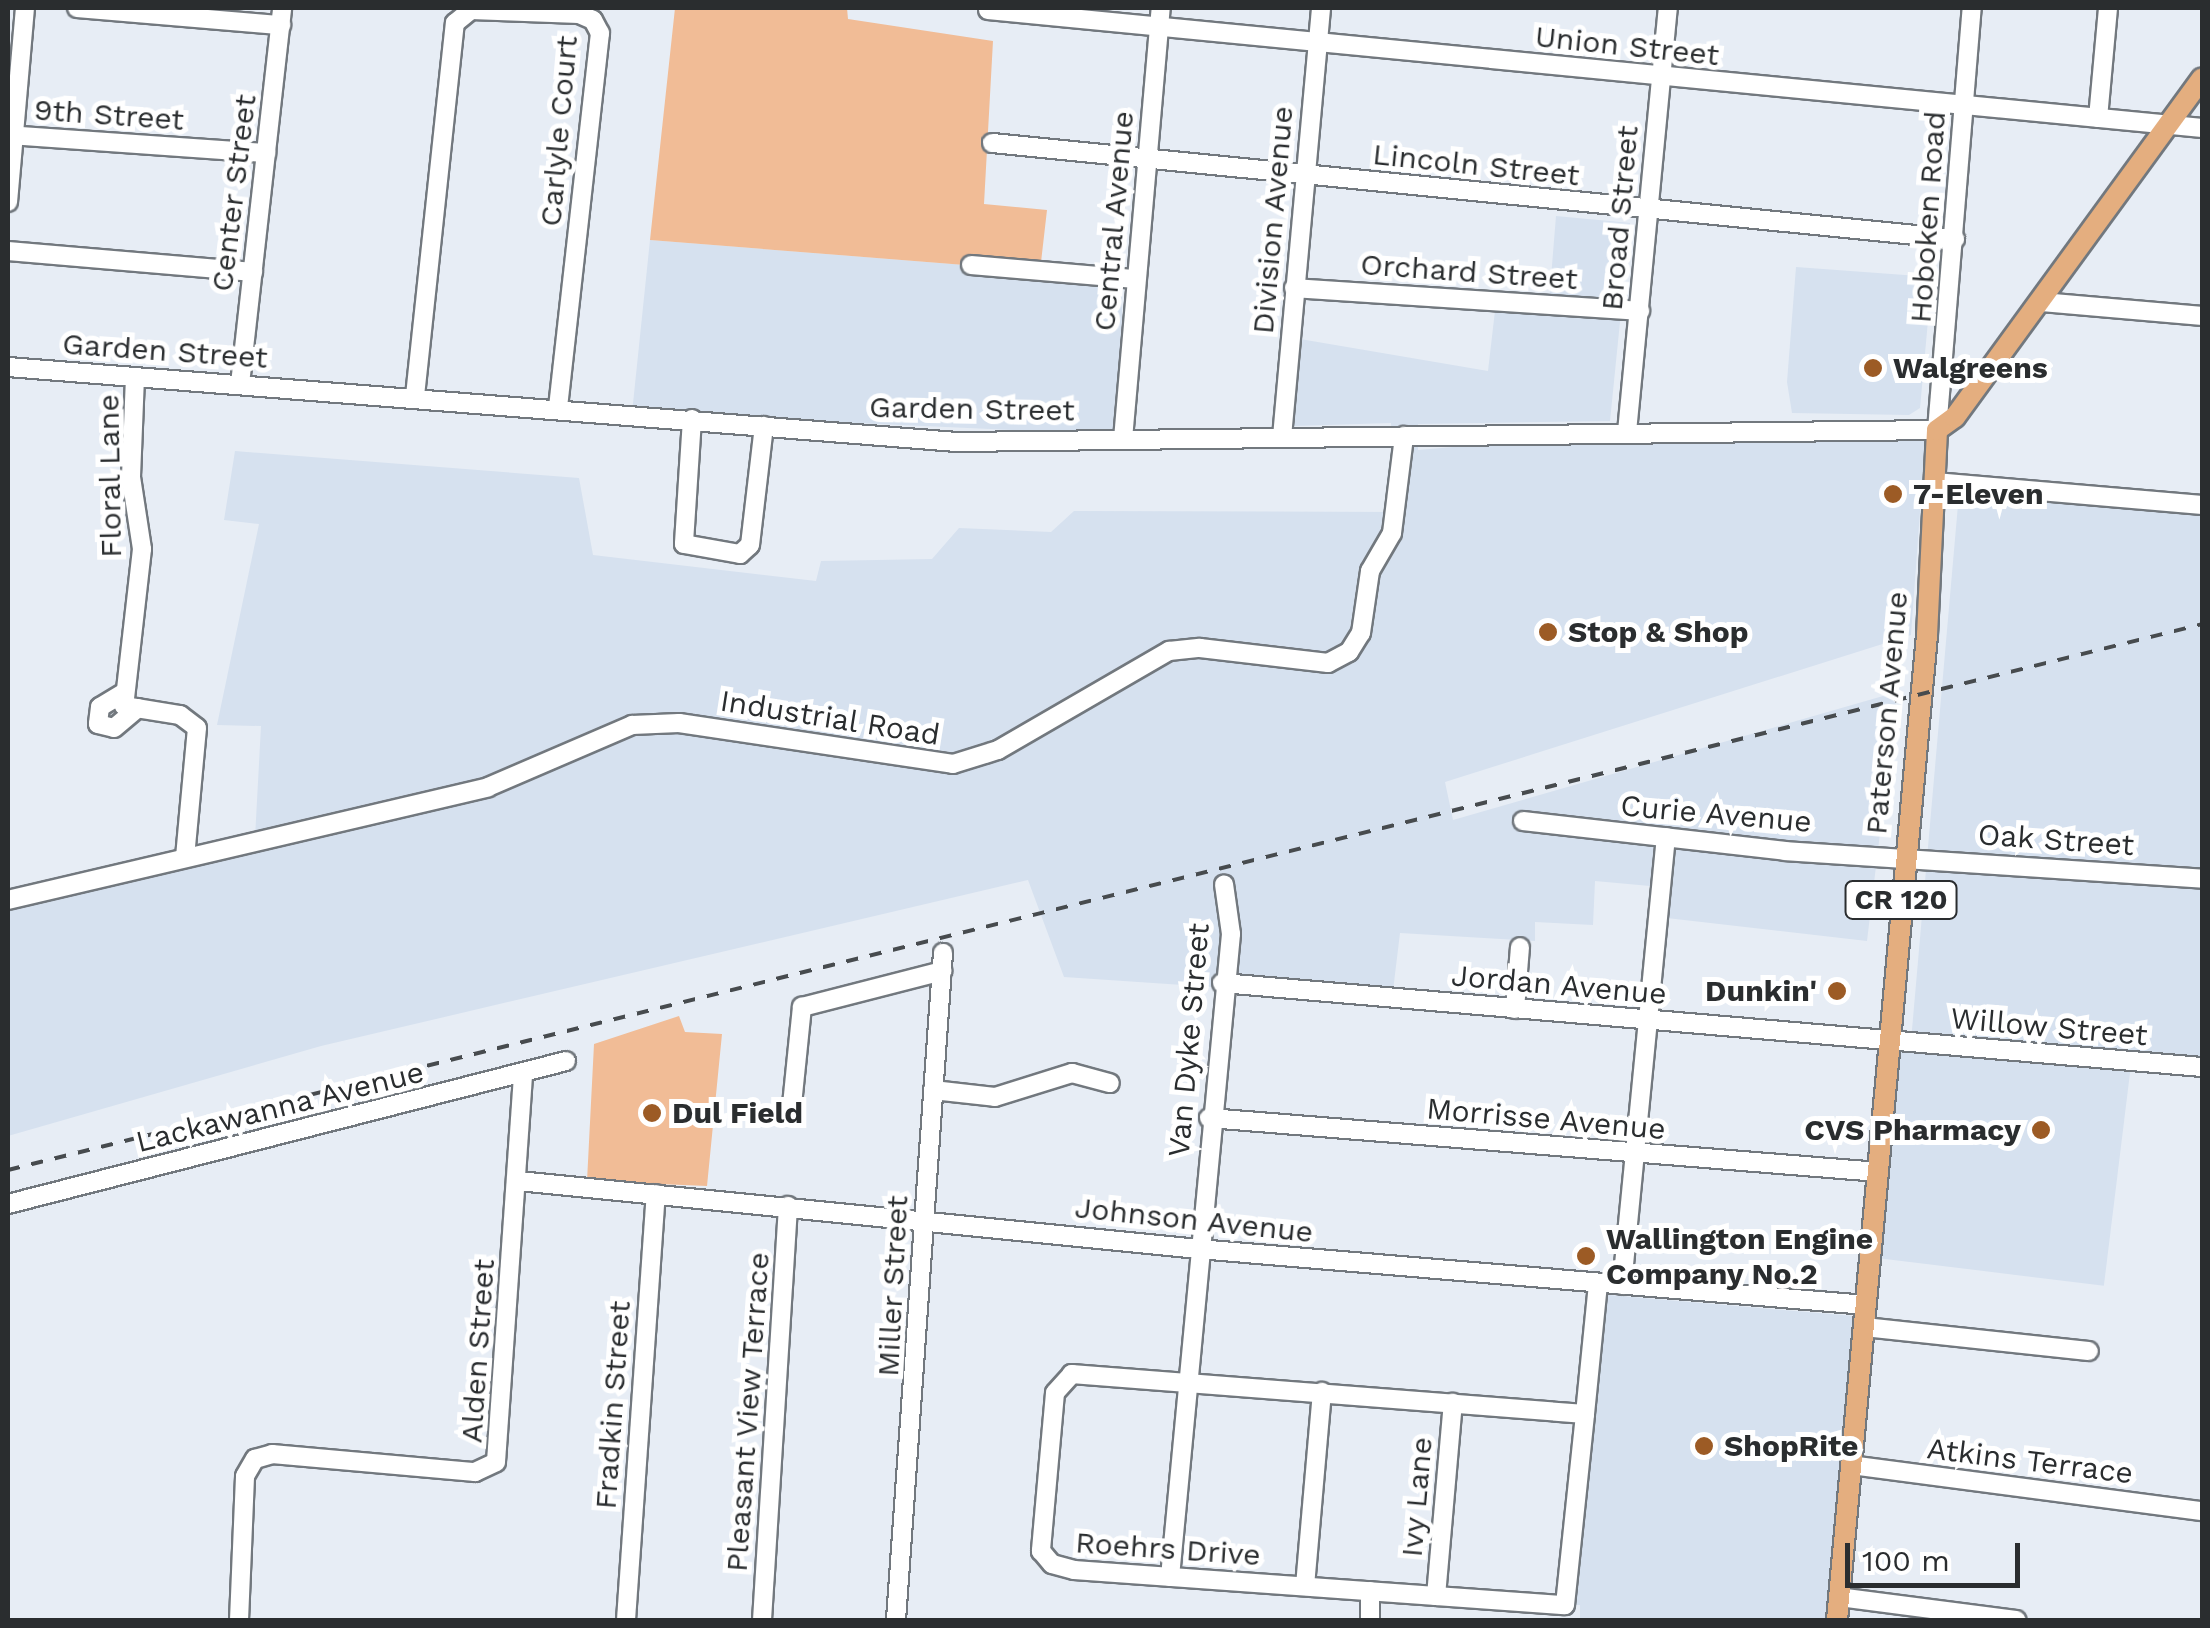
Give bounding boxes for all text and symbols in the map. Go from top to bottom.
street label: Union Street [1533,18,1721,74]
street label: Carlyle Court [533,34,585,228]
street label: 9th Street [33,92,185,138]
street label: Center Street [204,92,264,294]
street label: Division Avenue [1245,104,1301,336]
street label: Central Avenue [1086,108,1142,334]
street label: Hoboken Road [1903,110,1953,324]
street label: Broad Street [1594,124,1646,312]
street label: Lincoln Street [1371,136,1581,194]
street label: Orchard Street [1359,246,1579,298]
street label: Garden Street [61,326,269,376]
place label: Walgreens [1893,350,2048,386]
marker: Walgreens [1862,357,1884,379]
street label: Garden Street [869,389,1075,429]
street label: Floral Lane [91,393,129,559]
place label: 7-Eleven [1913,476,2044,512]
marker: 7-Eleven [1882,483,1904,505]
street label: Paterson Avenue [1858,589,1916,837]
place label: Stop & Shop [1568,614,1749,650]
marker: Stop & Shop [1537,621,1559,643]
street label: Industrial Road [717,683,943,753]
street label: Curie Avenue [1618,788,1814,840]
street label: Oak Street [1976,817,2136,863]
road number: CR 120 [1844,877,1958,923]
street label: Van Dyke Street [1161,922,1217,1158]
street label: Jordan Avenue [1449,958,1669,1012]
place label: Dunkin' [1705,973,1817,1009]
marker: Dunkin' [1826,980,1848,1002]
street label: Willow Street [1949,1000,2149,1054]
street label: Lackawanna Avenue [131,1054,429,1160]
street label: Morrisse Avenue [1424,1091,1668,1147]
place label: Dul Field [672,1095,804,1131]
marker: Dul Field [641,1102,663,1124]
place label: CVS Pharmacy [1804,1112,2021,1148]
marker: CVS Pharmacy [2030,1119,2052,1141]
street label: Johnson Avenue [1072,1190,1316,1250]
street label: Miller Street [870,1194,916,1378]
place label: Wallington Engine Company No.2 [1606,1221,1873,1292]
marker: Wallington Engine Company No.2 [1575,1245,1597,1267]
street label: Pleasant View Terrace [719,1250,777,1574]
street label: Alden Street [454,1258,502,1444]
street label: Fradkin Street [588,1300,638,1510]
place label: ShopRite [1724,1428,1858,1464]
street label: Atkins Terrace [1924,1430,2136,1492]
street label: Ivy Lane [1394,1435,1440,1559]
marker: ShopRite [1693,1435,1715,1457]
scale bar [1850,1523,2025,1585]
street label: Roehrs Drive [1074,1525,1262,1573]
text: 100 m [1862,1543,1950,1578]

